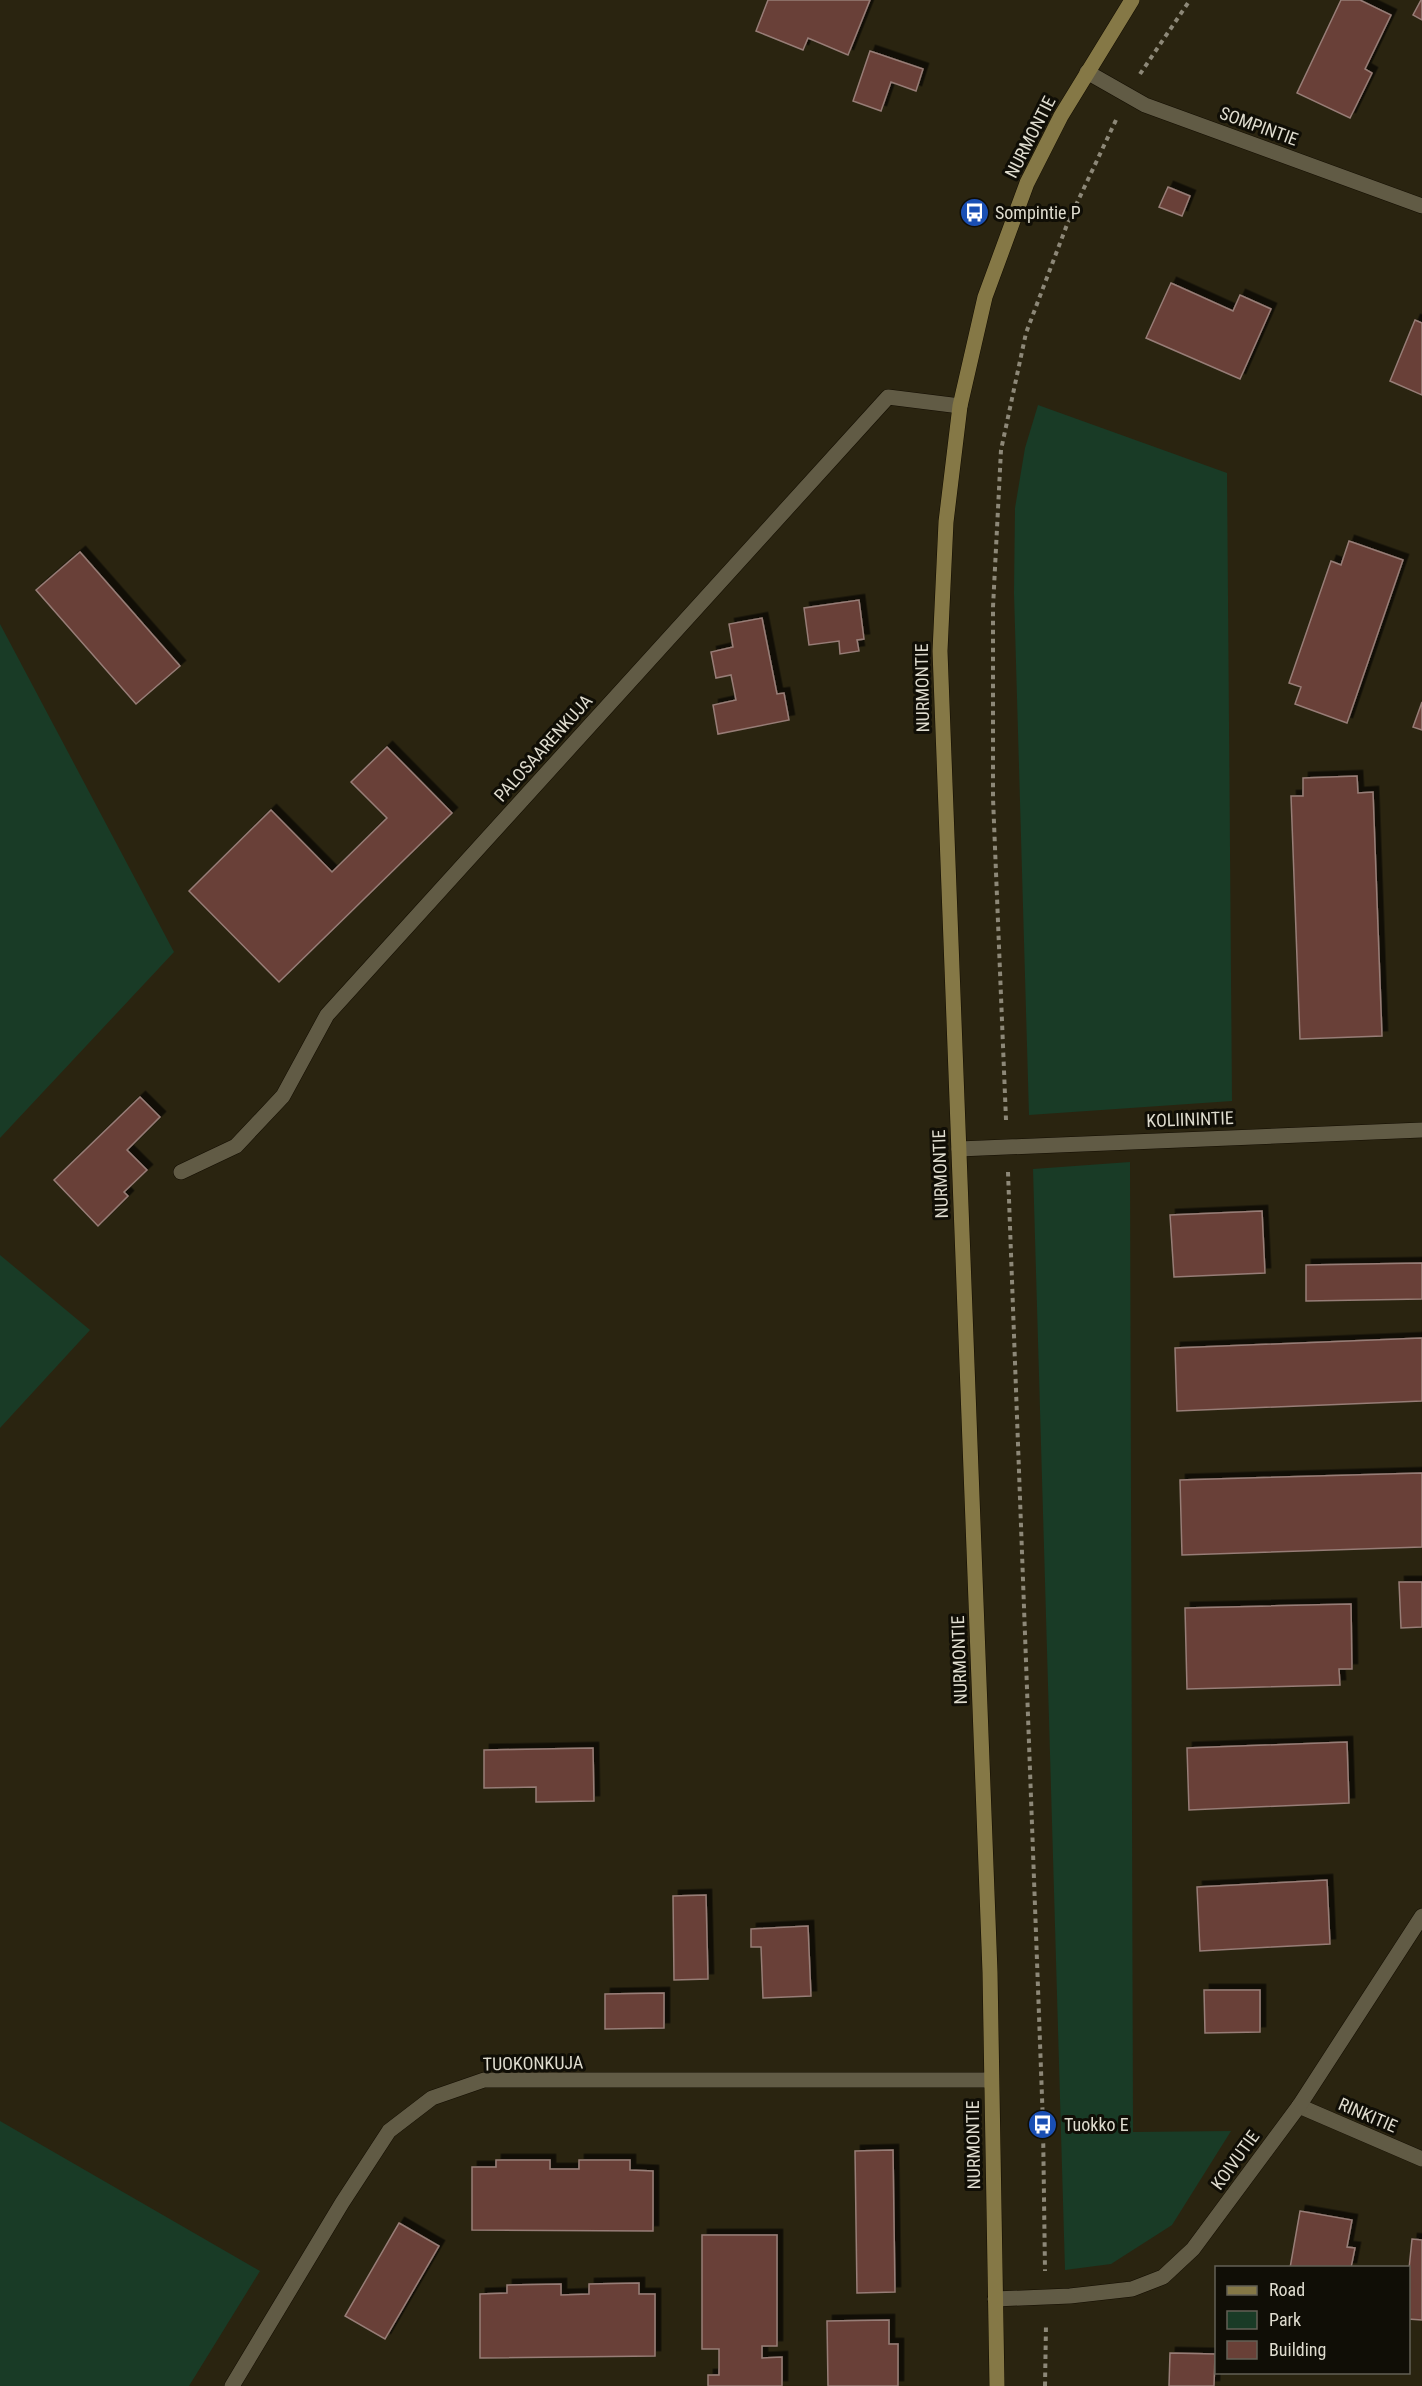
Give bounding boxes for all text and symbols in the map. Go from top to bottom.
street label: NURMONTIE [1000,93,1060,181]
street label: SOMPINTIE [1217,102,1301,150]
bus stop icon: Sompintie P [958,196,990,228]
place label: Sompintie P [995,202,1081,223]
street label: NURMONTIE [911,643,933,733]
street label: PALOSAARENKUJA [490,690,597,806]
street label: KOLIININTIE [1146,1107,1234,1131]
street label: NURMONTIE [928,1129,952,1219]
street label: NURMONTIE [947,1615,971,1705]
street label: TUOKONKUJA [483,2052,584,2074]
street label: RINKITIE [1335,2093,1401,2137]
street label: NURMONTIE [962,2100,984,2190]
bus stop icon: Tuokko E [1027,2108,1059,2140]
place label: Tuokko E [1064,2114,1129,2135]
street label: KOIVUTIE [1207,2126,1263,2194]
legend [1215,2266,1410,2374]
text: Road [1269,2279,1305,2300]
text: Park [1269,2309,1301,2330]
text: Building [1269,2339,1326,2360]

